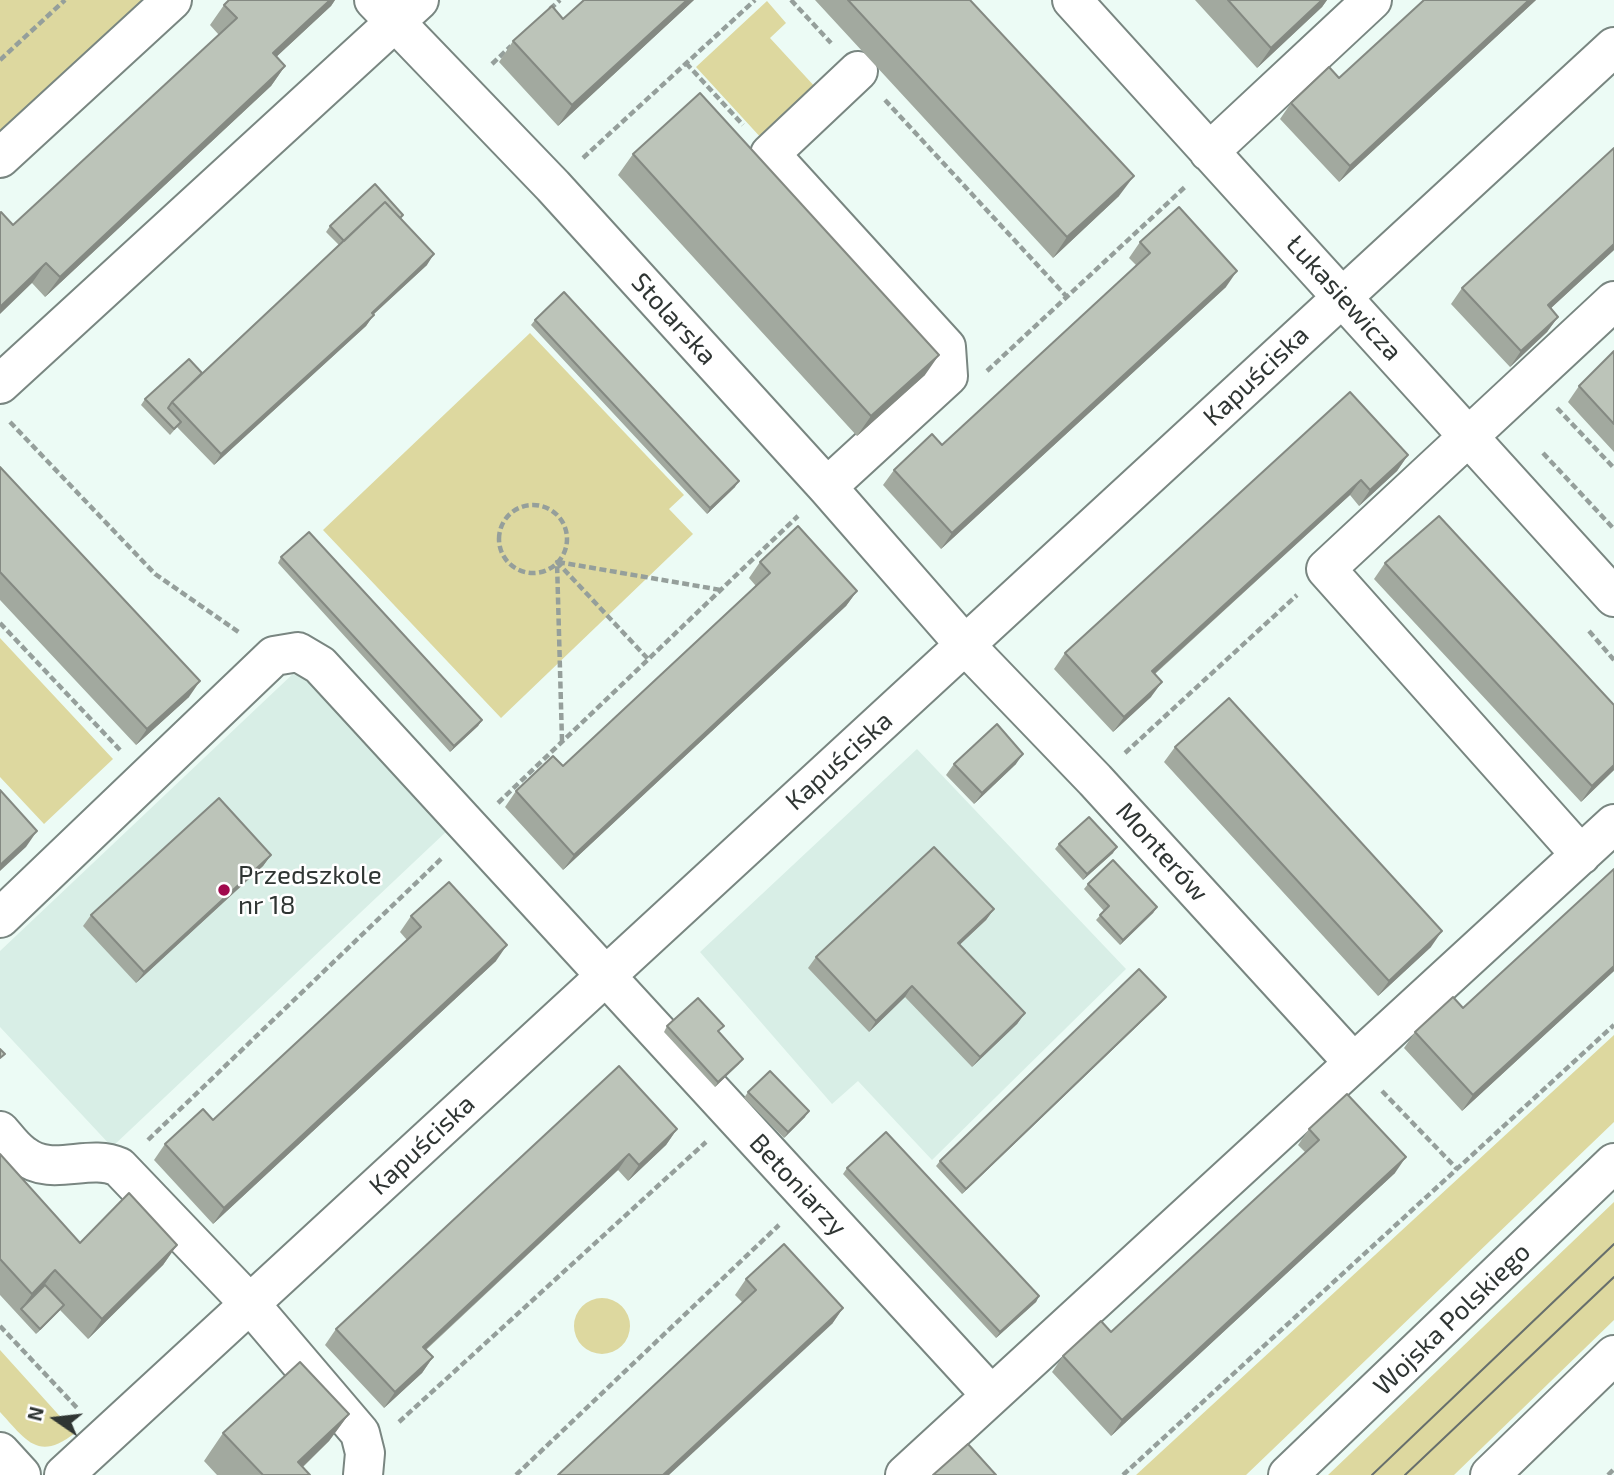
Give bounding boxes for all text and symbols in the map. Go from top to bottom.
street label: Łukasiewicza [1280,229,1408,367]
street label: Stolarska [625,267,723,371]
street label: Kapuściska [1197,319,1315,433]
street label: Kapuściska [779,705,899,817]
street label: Monterów [1109,796,1215,908]
place label: Przedszkole nr 18 [238,859,382,920]
marker: Przedszkole nr 18 [216,882,232,898]
street label: Kapuściska [363,1088,481,1202]
street label: Betoniarzy [743,1128,853,1242]
street label: Wojska Polskiego [1367,1236,1537,1402]
north arrow [21,1384,91,1454]
text: N [22,1404,48,1423]

